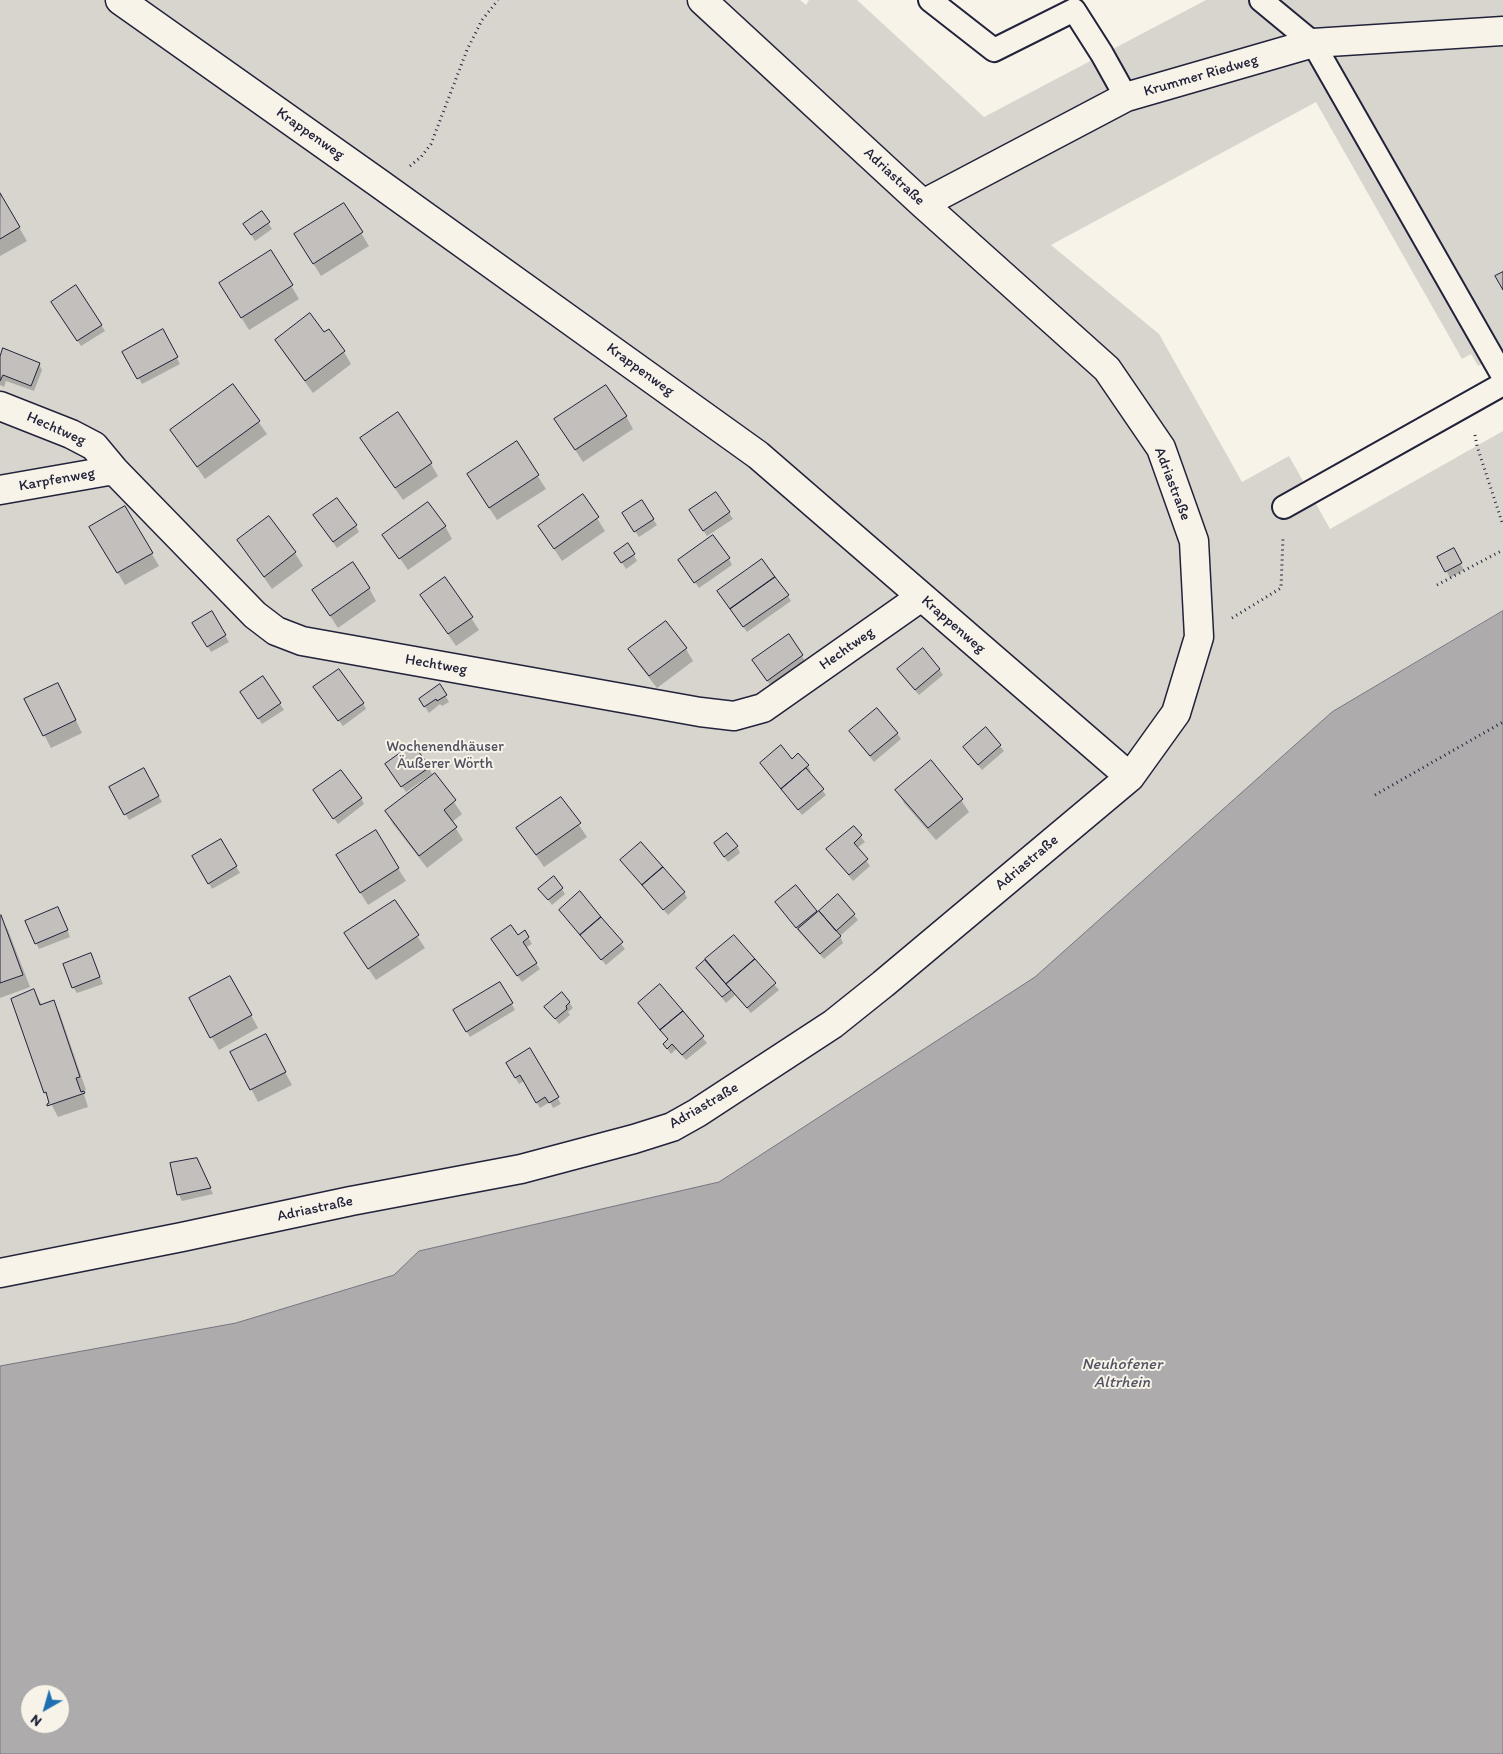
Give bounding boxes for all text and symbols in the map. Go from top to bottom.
street label: Krummer Riedweg [1142,51,1260,101]
street label: Krappenweg [272,104,348,164]
street label: Adriastraße [860,144,928,210]
street label: Krappenweg [603,339,677,401]
street label: Hechtweg [24,408,88,450]
street label: Adriastraße [1150,445,1194,523]
street label: Karpfenweg [17,464,97,496]
street label: Krappenweg [917,592,989,658]
street label: Hechtweg [816,624,878,674]
street label: Hechtweg [403,651,469,679]
park label: Wochenendhäuser Äußerer Wörth [386,738,504,773]
street label: Adriastraße [992,831,1062,895]
street label: Adriastraße [666,1079,742,1133]
street label: Adriastraße [276,1192,354,1226]
water label: Neuhofener Altrhein [1082,1355,1162,1393]
north arrow [20,1684,70,1734]
text: N [27,1711,45,1730]

